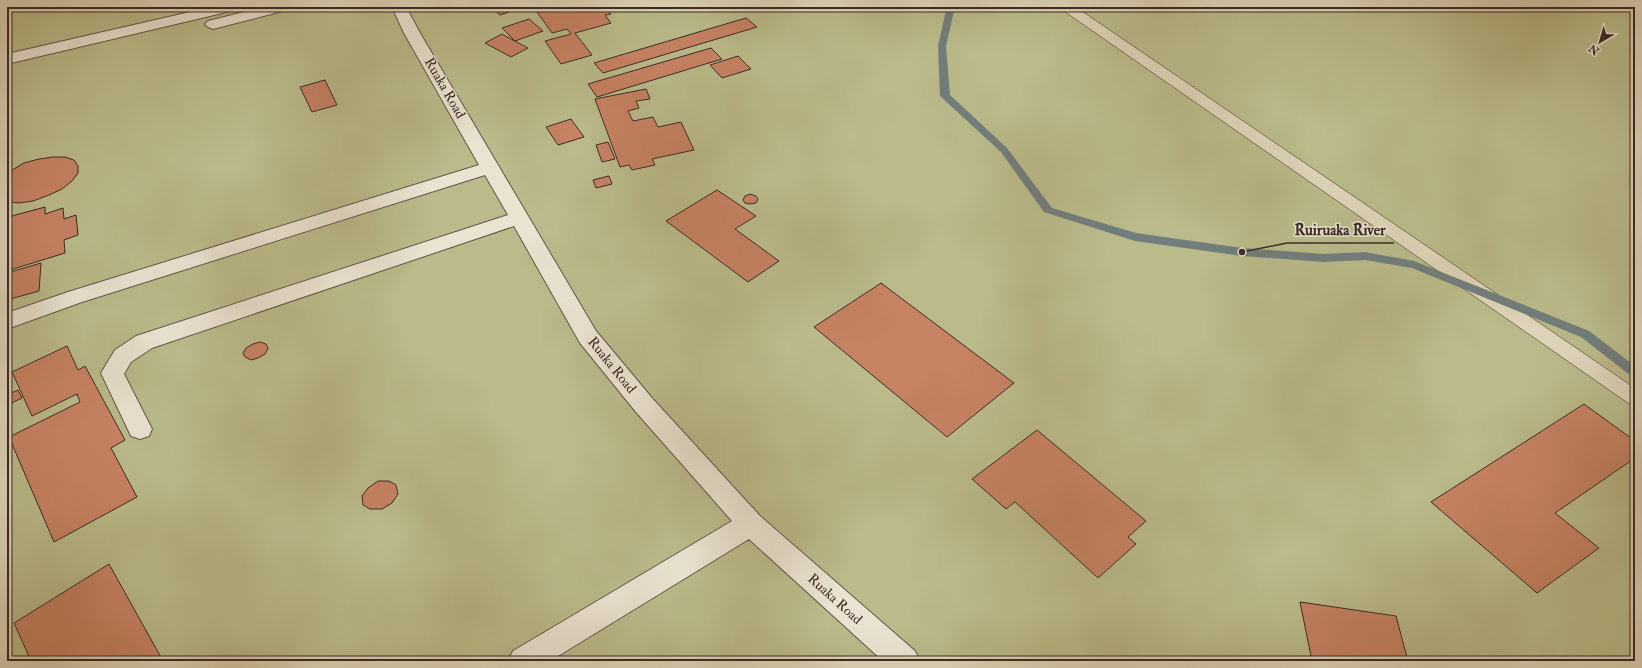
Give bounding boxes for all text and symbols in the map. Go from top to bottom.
north arrow [1580,22,1620,62]
text: N [1585,41,1603,58]
street label: Ruaka Road [421,55,469,122]
callout: Ruiruaka River [1287,216,1394,243]
text: Ruiruaka River [1294,221,1386,240]
street label: Ruaka Road [584,333,640,397]
street label: Ruaka Road [804,570,866,628]

